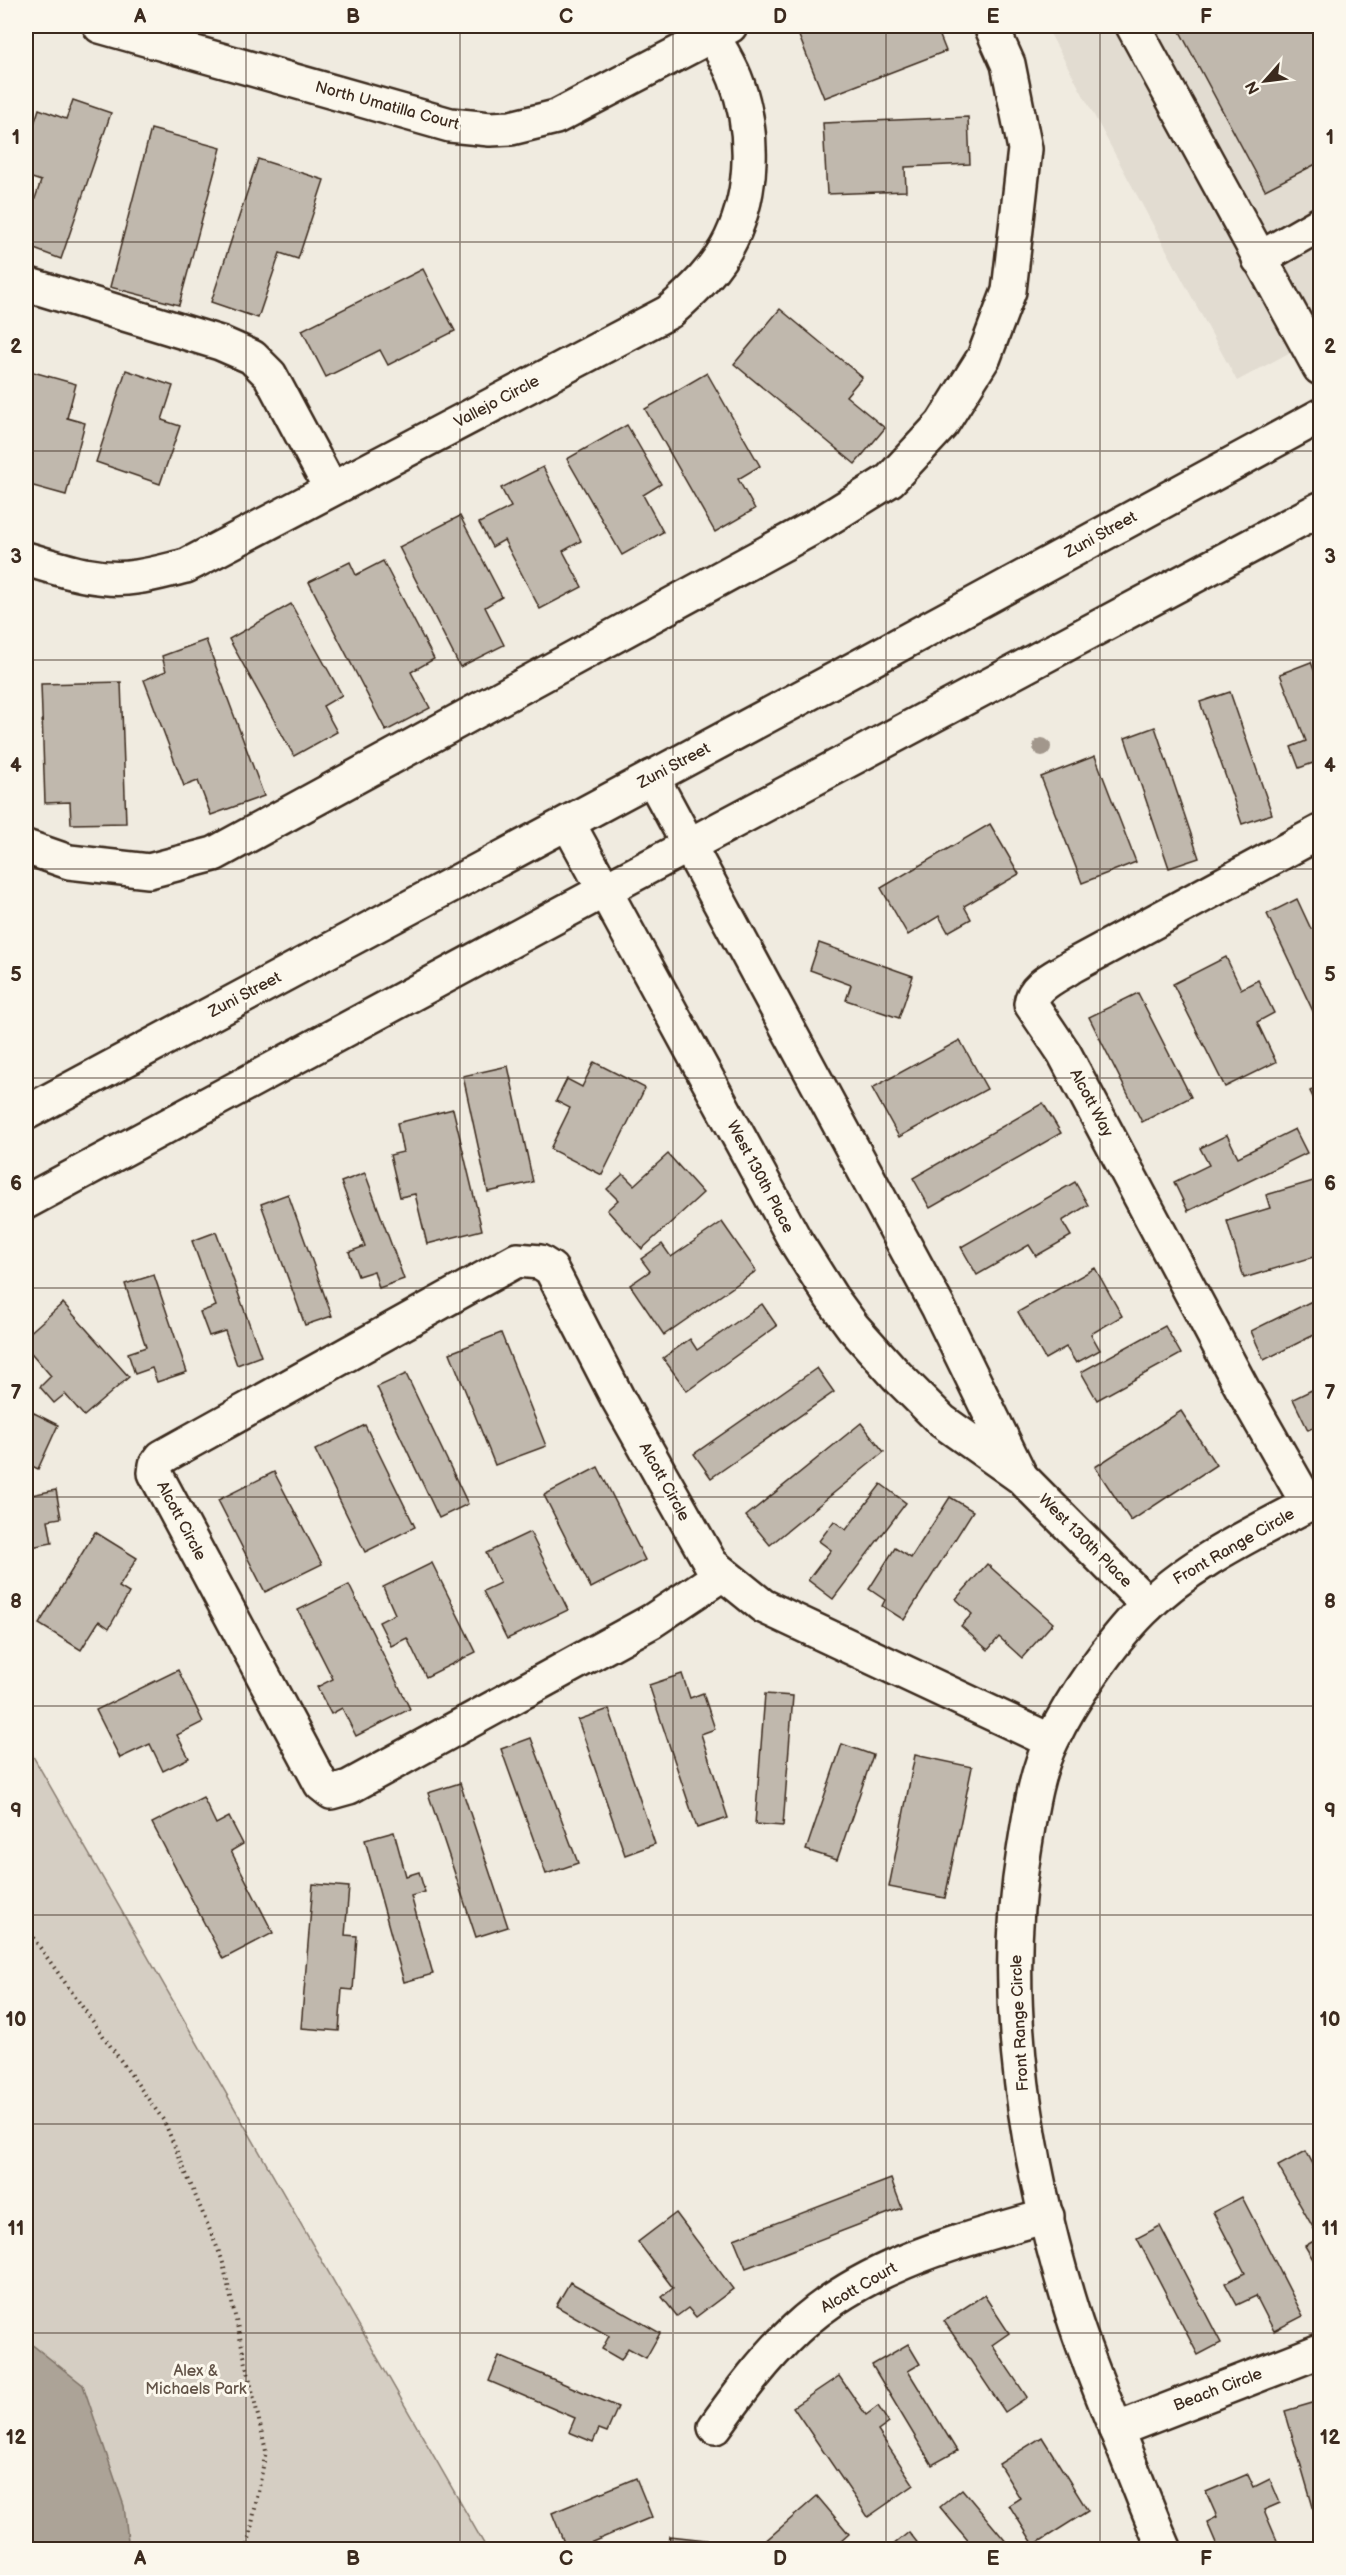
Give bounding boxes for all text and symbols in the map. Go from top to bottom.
text: A [133,5,147,29]
text: B [346,5,360,29]
text: C [559,5,573,29]
text: D [773,5,787,29]
text: E [987,5,1000,29]
text: F [1200,5,1212,29]
north arrow [1235,51,1295,111]
street label: North Umatilla Court [313,78,461,134]
text: N [1242,78,1264,97]
text: 1 [12,126,20,150]
text: 1 [1326,126,1334,150]
text: 2 [10,335,22,359]
text: 2 [1324,335,1336,359]
street label: Vallejo Circle [451,371,543,432]
street label: Zuni Street [1061,507,1140,563]
text: 3 [10,545,22,569]
text: 3 [1324,545,1336,569]
street label: Zuni Street [634,739,713,793]
text: 4 [10,754,22,778]
text: 4 [1324,754,1336,778]
text: 5 [10,963,22,987]
text: 5 [1324,963,1336,987]
street label: Zuni Street [205,968,284,1022]
street label: Alcott Way [1065,1066,1117,1141]
street label: West 130th Place [722,1118,798,1237]
text: 6 [10,1172,22,1196]
text: 6 [1324,1172,1336,1196]
text: 7 [10,1381,22,1405]
text: 7 [1324,1381,1336,1405]
street label: Alcott Circle [635,1439,694,1525]
street label: Alcott Circle [152,1478,210,1564]
street label: West 130th Place [1034,1490,1136,1592]
street label: Front Range Circle [1170,1504,1298,1589]
text: 8 [10,1590,22,1614]
text: 8 [1324,1590,1336,1614]
text: 9 [10,1799,22,1823]
text: 9 [1324,1799,1336,1823]
street label: Front Range Circle [1007,1954,1033,2092]
text: 10 [6,2008,26,2032]
text: 10 [1320,2008,1340,2032]
text: 11 [8,2217,24,2241]
text: 11 [1322,2217,1338,2241]
street label: Alcott Court [817,2259,901,2317]
park label: Alex & Michaels Park [145,2362,247,2399]
street label: Beach Circle [1171,2364,1265,2416]
text: 12 [6,2426,26,2450]
text: 12 [1320,2426,1340,2450]
text: A [133,2547,147,2571]
text: B [346,2547,360,2571]
text: C [559,2547,573,2571]
text: D [773,2547,787,2571]
text: E [987,2547,1000,2571]
text: F [1200,2547,1212,2571]

